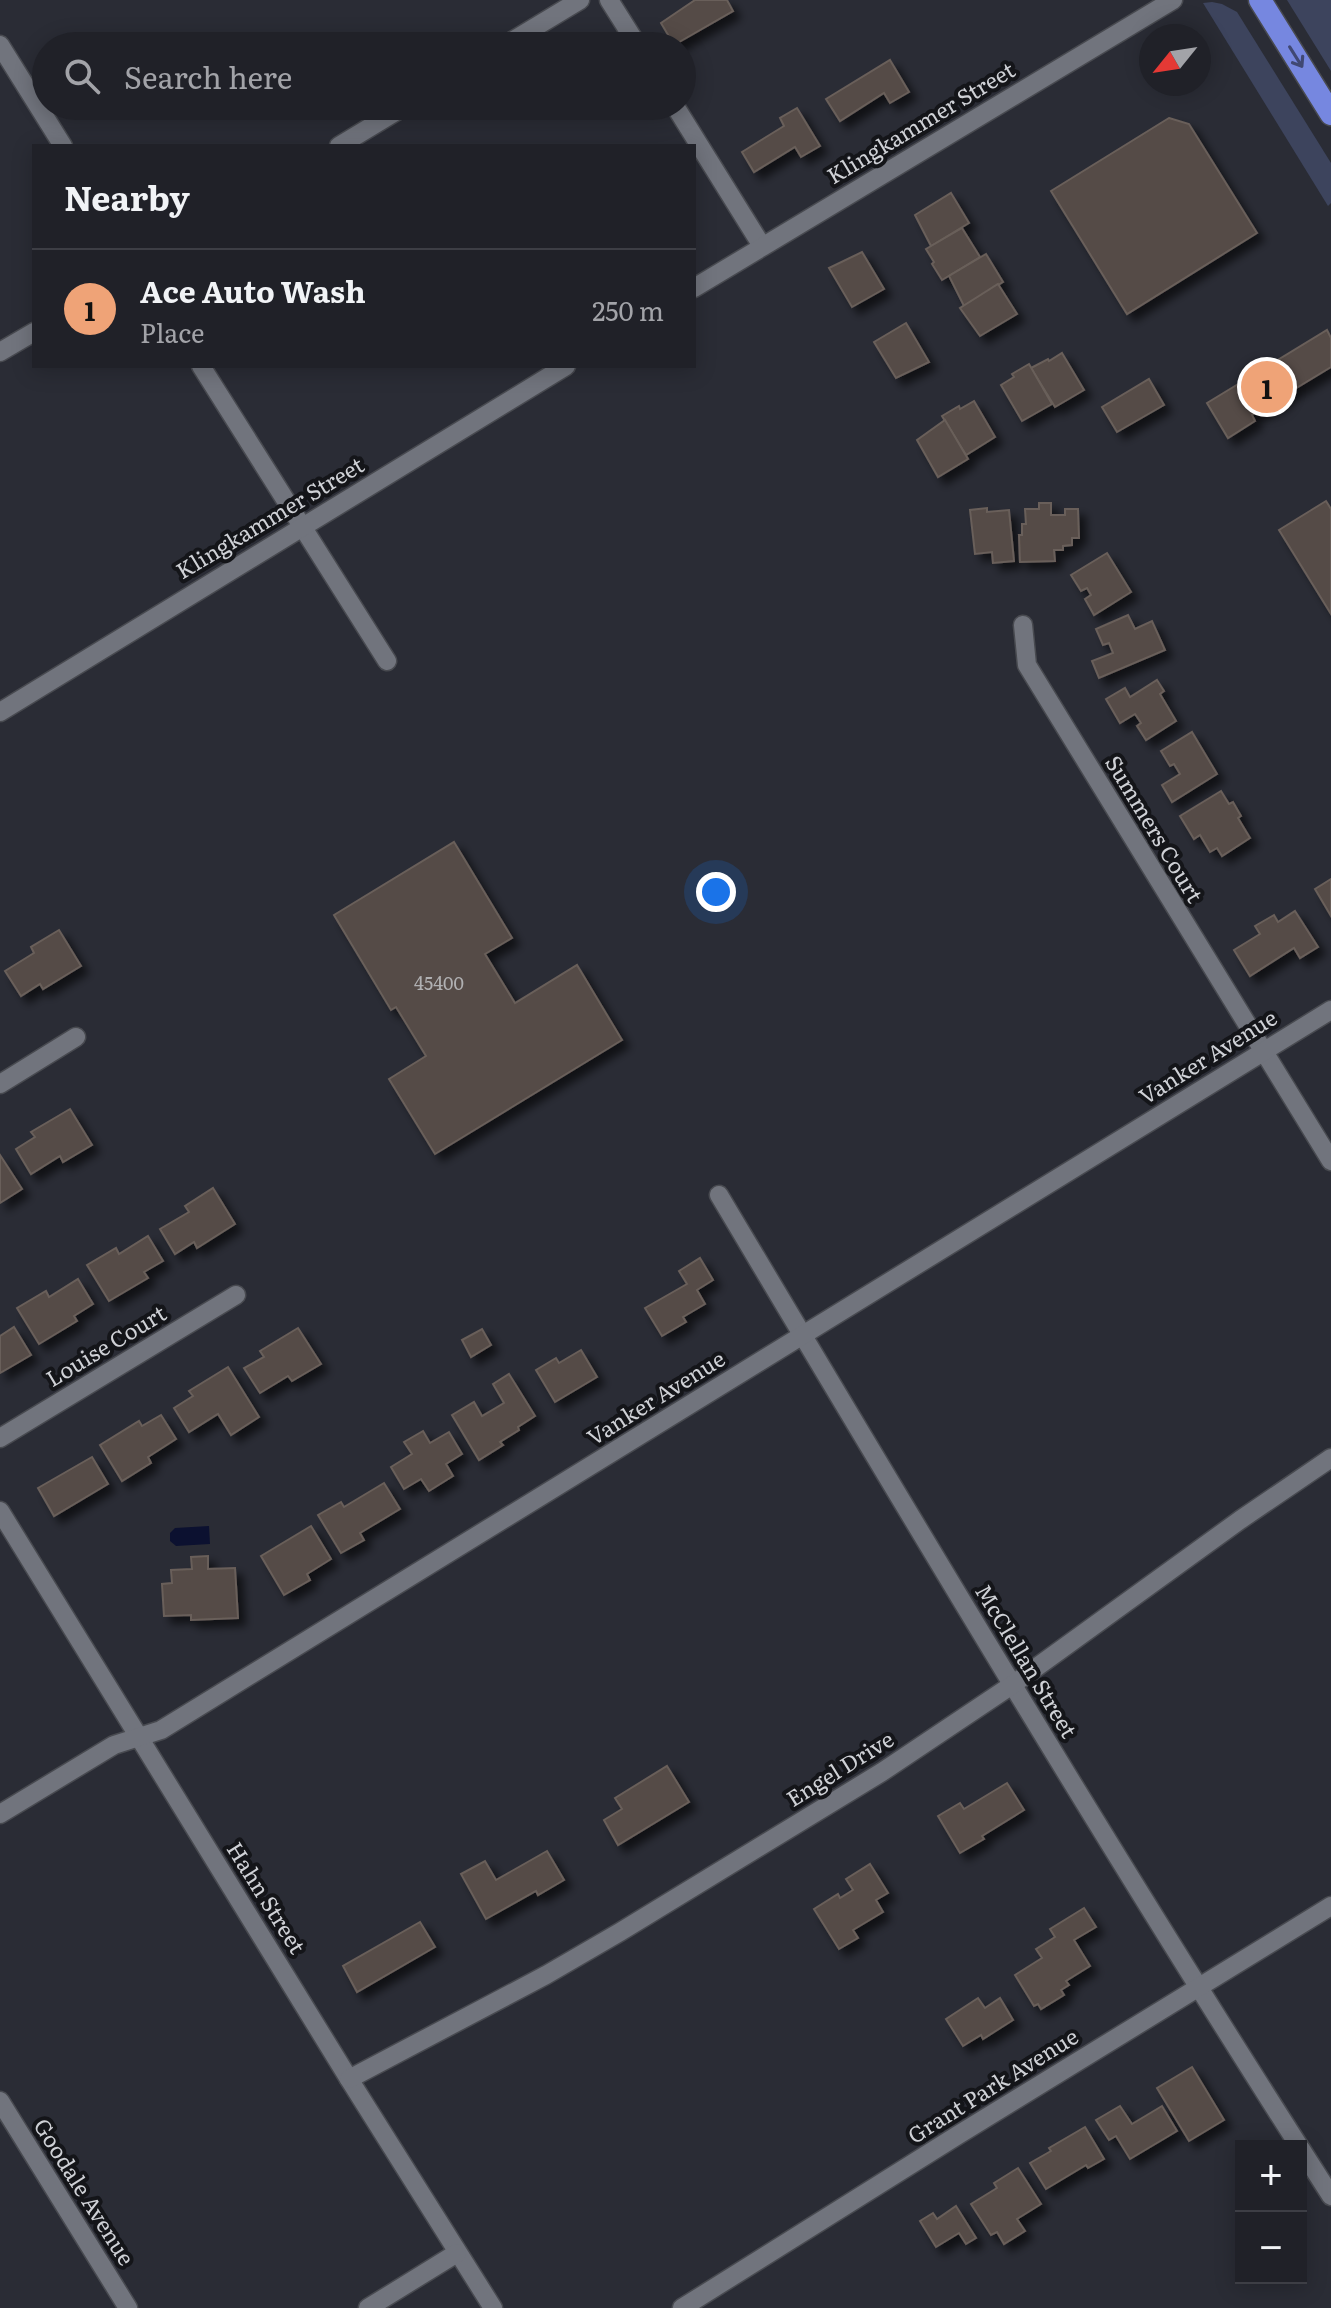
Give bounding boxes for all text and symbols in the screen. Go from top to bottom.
north arrow [1139,24,1211,96]
search box [32,32,696,120]
one-way arrow [1288,45,1304,68]
street label: Klingkammer Street [820,52,1021,191]
icon: search [60,54,104,98]
text: Search here [124,54,292,98]
text: Nearby [64,171,190,221]
text: Ace Auto Wash [140,268,366,312]
text: 1 [85,290,95,329]
text: 250 m [592,290,664,329]
text: Place [140,312,205,351]
pin: 1 [1241,357,1293,417]
street label: Klingkammer Street [169,447,370,586]
street label: Summers Court [1098,748,1212,908]
your location [696,872,736,912]
house number: 45400 [414,969,464,996]
street label: Vanker Avenue [1132,1000,1283,1111]
street label: Louise Court [39,1296,172,1394]
street label: Vanker Avenue [580,1341,731,1452]
street label: McClellan Street [968,1577,1086,1744]
street label: Engel Drive [779,1722,899,1814]
street label: Hahn Street [220,1835,315,1960]
street label: Grant Park Avenue [900,2019,1084,2151]
street label: Goodale Avenue [27,2111,144,2271]
map controls [1235,2140,1307,2284]
button: + [1235,2140,1307,2212]
button: − [1235,2212,1307,2284]

